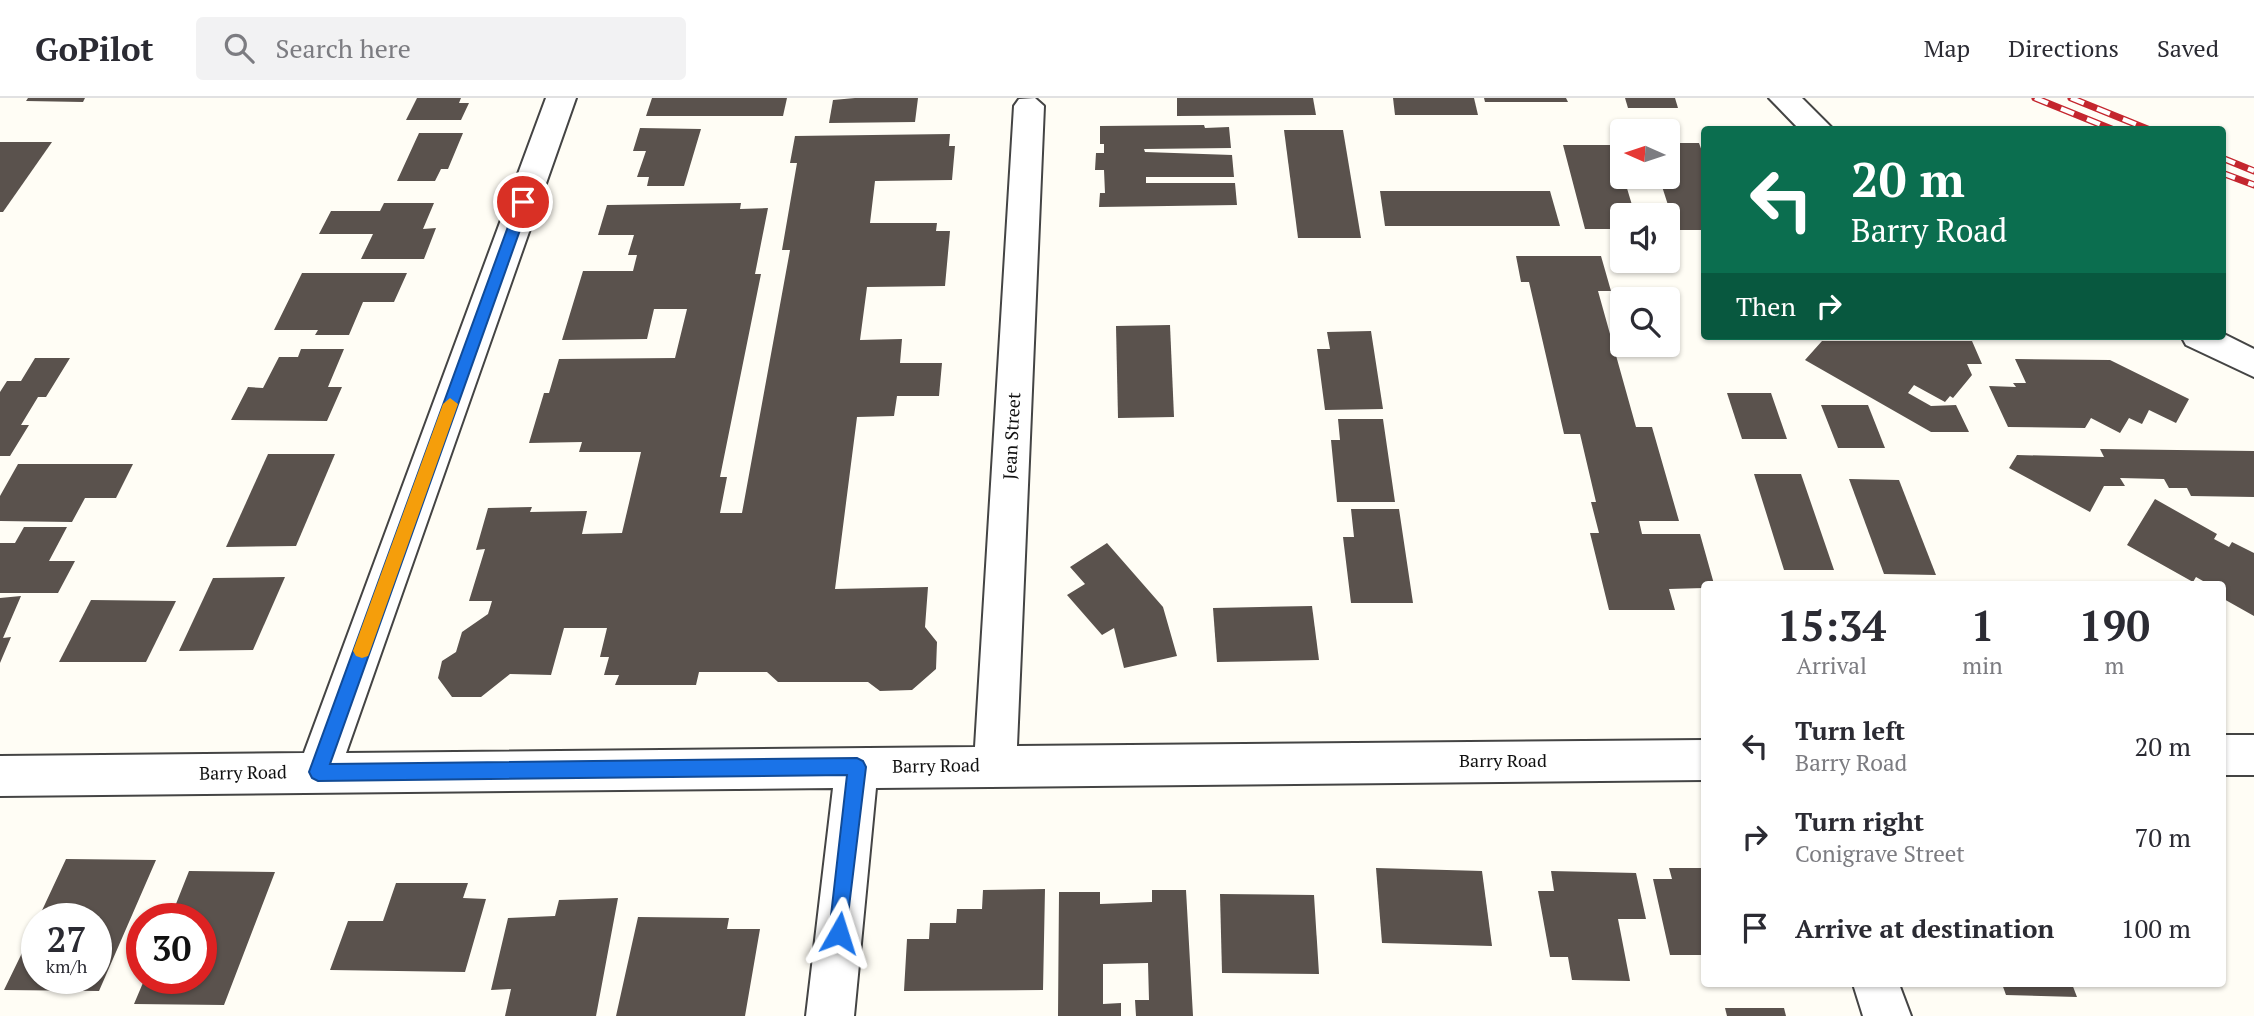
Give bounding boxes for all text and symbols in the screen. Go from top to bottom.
search box [196,17,686,80]
text: GoPilot [35,27,154,70]
icon: search [220,29,258,67]
text: Search here [276,31,411,65]
text: Map [1924,32,1970,64]
text: Directions [2008,32,2119,64]
text: Saved [2157,32,2219,64]
north arrow [1610,119,1680,189]
map controls [1610,119,1680,357]
text: 20 m [1851,146,1965,211]
icon: left [1736,154,1827,245]
pin [493,172,553,232]
icon: arrive [504,183,542,221]
button: sound [1610,203,1680,273]
text: Barry Road [1851,209,2007,251]
button: search [1610,287,1680,357]
icon: right [1810,287,1848,325]
text: Then [1736,289,1796,323]
street label: Jean Street [997,391,1025,480]
text: 15:34 [1777,597,1886,653]
text: 1 [1971,597,1994,653]
text: 190 [2079,597,2150,653]
text: Arrival [1796,650,1867,681]
text: min [1962,650,2003,681]
text: m [2104,650,2124,681]
text: Turn left [1795,713,1905,747]
icon: left [1736,727,1774,765]
text: 20 m [2135,729,2191,763]
text: Barry Road [1795,747,1907,778]
street label: Barry Road [1459,748,1547,772]
street label: Barry Road [892,752,980,778]
street label: Barry Road [199,759,287,785]
text: Turn right [1795,804,1924,838]
icon: right [1736,818,1774,856]
text: 70 m [2135,820,2191,854]
text: Conigrave Street [1795,838,1965,869]
position arrow [802,896,876,970]
speed limit sign: 30 [126,903,217,994]
icon: arrive [1736,909,1774,947]
text: Arrive at destination [1795,911,2054,945]
text: 100 m [2121,911,2191,945]
text: 27 [47,916,86,962]
text: km/h [46,954,87,978]

